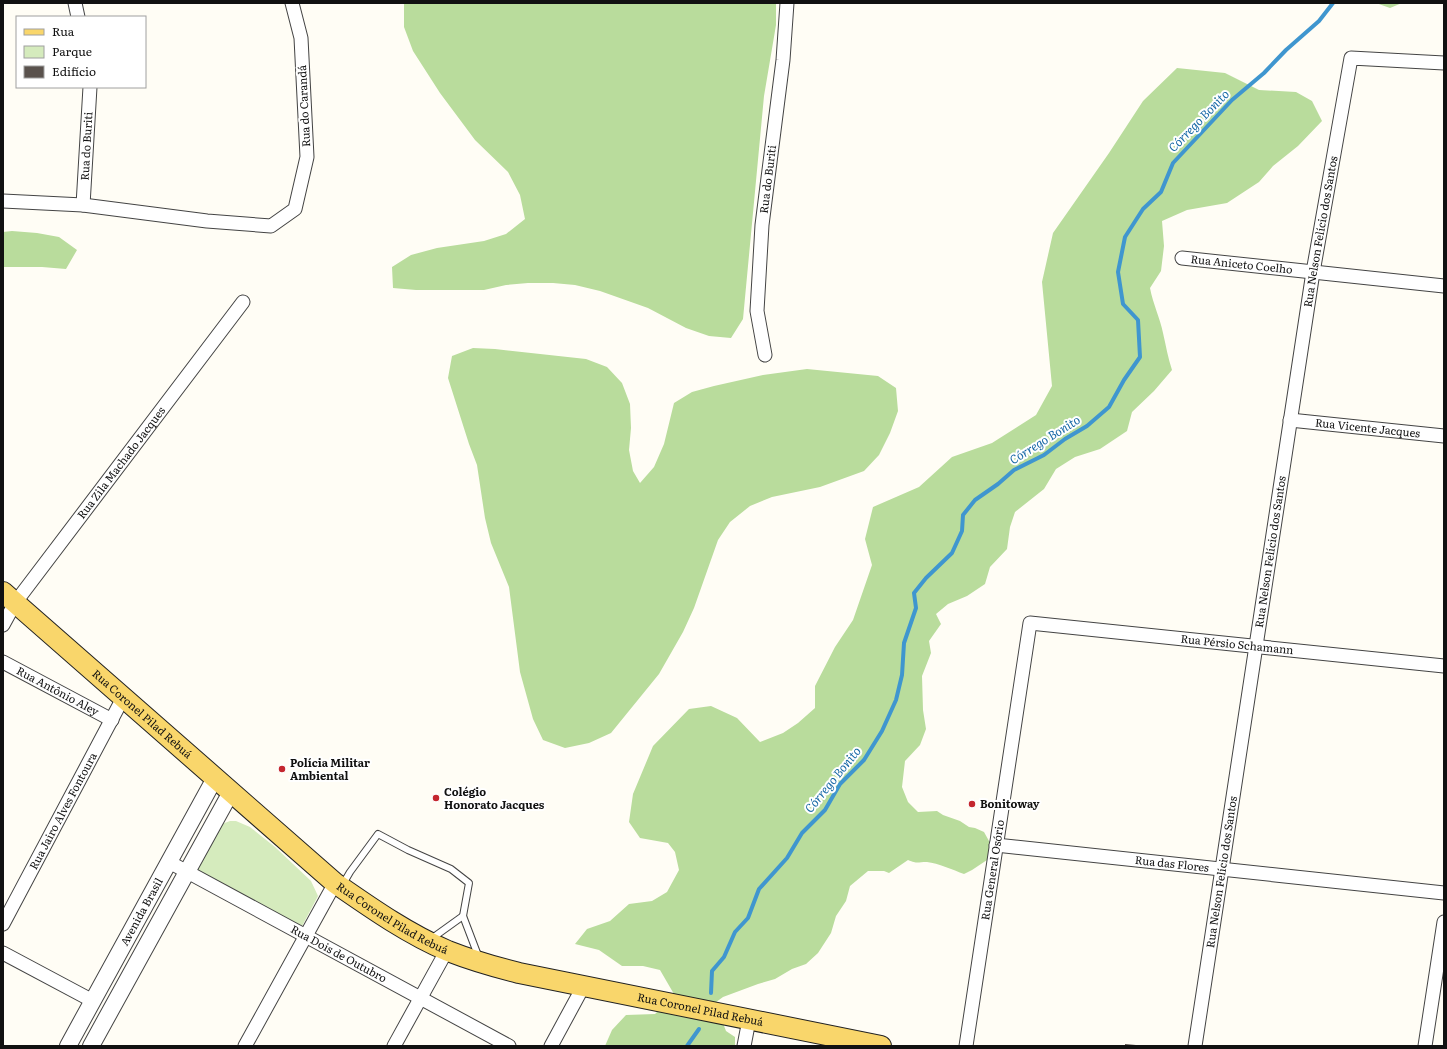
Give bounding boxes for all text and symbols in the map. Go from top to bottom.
legend [16,16,146,88]
text: Rua [52,22,75,40]
text: Parque [52,42,92,60]
text: Edifício [52,62,96,80]
street label: Rua do Carandá [293,65,313,147]
water label: Córrego Bonito [1164,85,1233,156]
street label: Rua do Buriti [75,111,96,181]
street label: Rua do Buriti [755,144,779,214]
street label: Rua Nelson Felício dos Santos [1299,154,1340,308]
street label: Rua Aniceto Coelho [1190,250,1294,277]
street label: Rua Zila Machado Jacques [73,403,168,522]
water label: Córrego Bonito [1005,410,1083,468]
street label: Rua Vicente Jacques [1314,414,1421,440]
street label: Rua Nelson Felício dos Santos [1250,475,1289,629]
street label: Rua Pérsio Schamann [1180,630,1294,657]
street label: Rua Antônio Aley [14,662,103,719]
street label: Rua Coronel Pilad Rebuá [89,665,196,761]
water label: Córrego Bonito [800,742,865,816]
street label: Rua Jairo Alves Fontoura [24,749,100,872]
place label: Polícia Militar Ambiental [290,754,370,783]
marker: Polícia Militar Ambiental [277,764,287,774]
place label: Colégio Honorato Jacques [444,783,545,812]
marker: Colégio Honorato Jacques [431,793,441,803]
place label: Bonitoway [980,795,1040,811]
street label: Rua Nelson Felício dos Santos [1201,795,1240,949]
marker: Bonitoway [967,799,977,809]
street label: Rua General Osório [976,819,1007,921]
street label: Rua das Flores [1134,851,1210,875]
street label: Avenida Brasil [116,874,166,948]
street label: Rua Coronel Pilad Rebuá [334,878,451,957]
street label: Rua Dois de Outubro [288,920,390,986]
street label: Rua Coronel Pilad Rebuá [636,988,765,1029]

